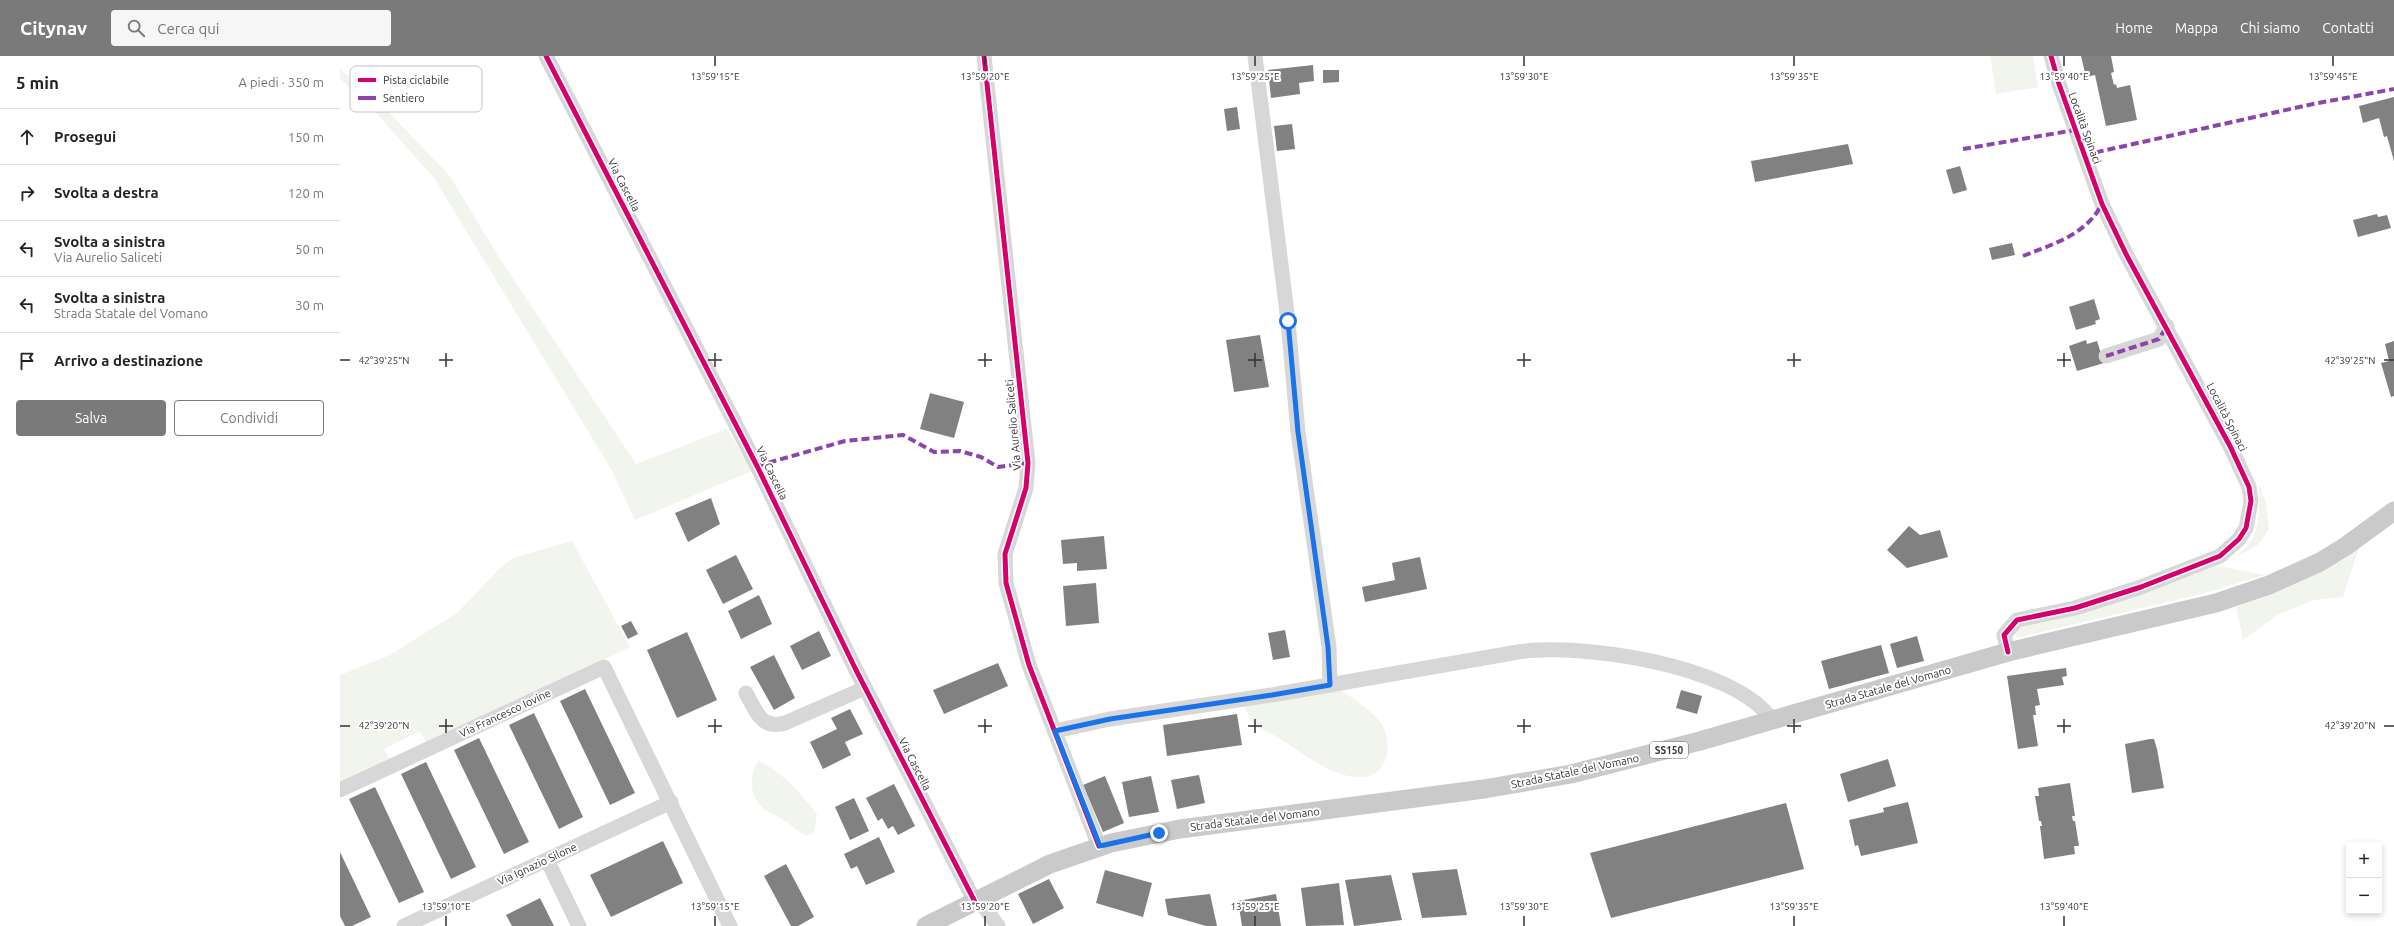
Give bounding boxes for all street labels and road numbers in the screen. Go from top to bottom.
street label: Località Spinaci [2066,91,2104,165]
street label: Via Cascella [605,156,643,214]
street label: Via Aurelio Saliceti [1003,379,1023,471]
street label: Località Spinaci [2205,381,2249,453]
street label: Via Cascella [754,444,790,502]
street label: Strada Statale del Vomano [1824,663,1952,711]
street label: Via Francesco Iovine [457,687,553,739]
street label: Via Cascella [896,735,934,793]
road number: SS150 [1650,742,1688,758]
street label: Strada Statale del Vomano [1510,752,1640,790]
street label: Strada Statale del Vomano [1190,805,1320,833]
street label: Via Ignazio Silone [495,840,579,888]

